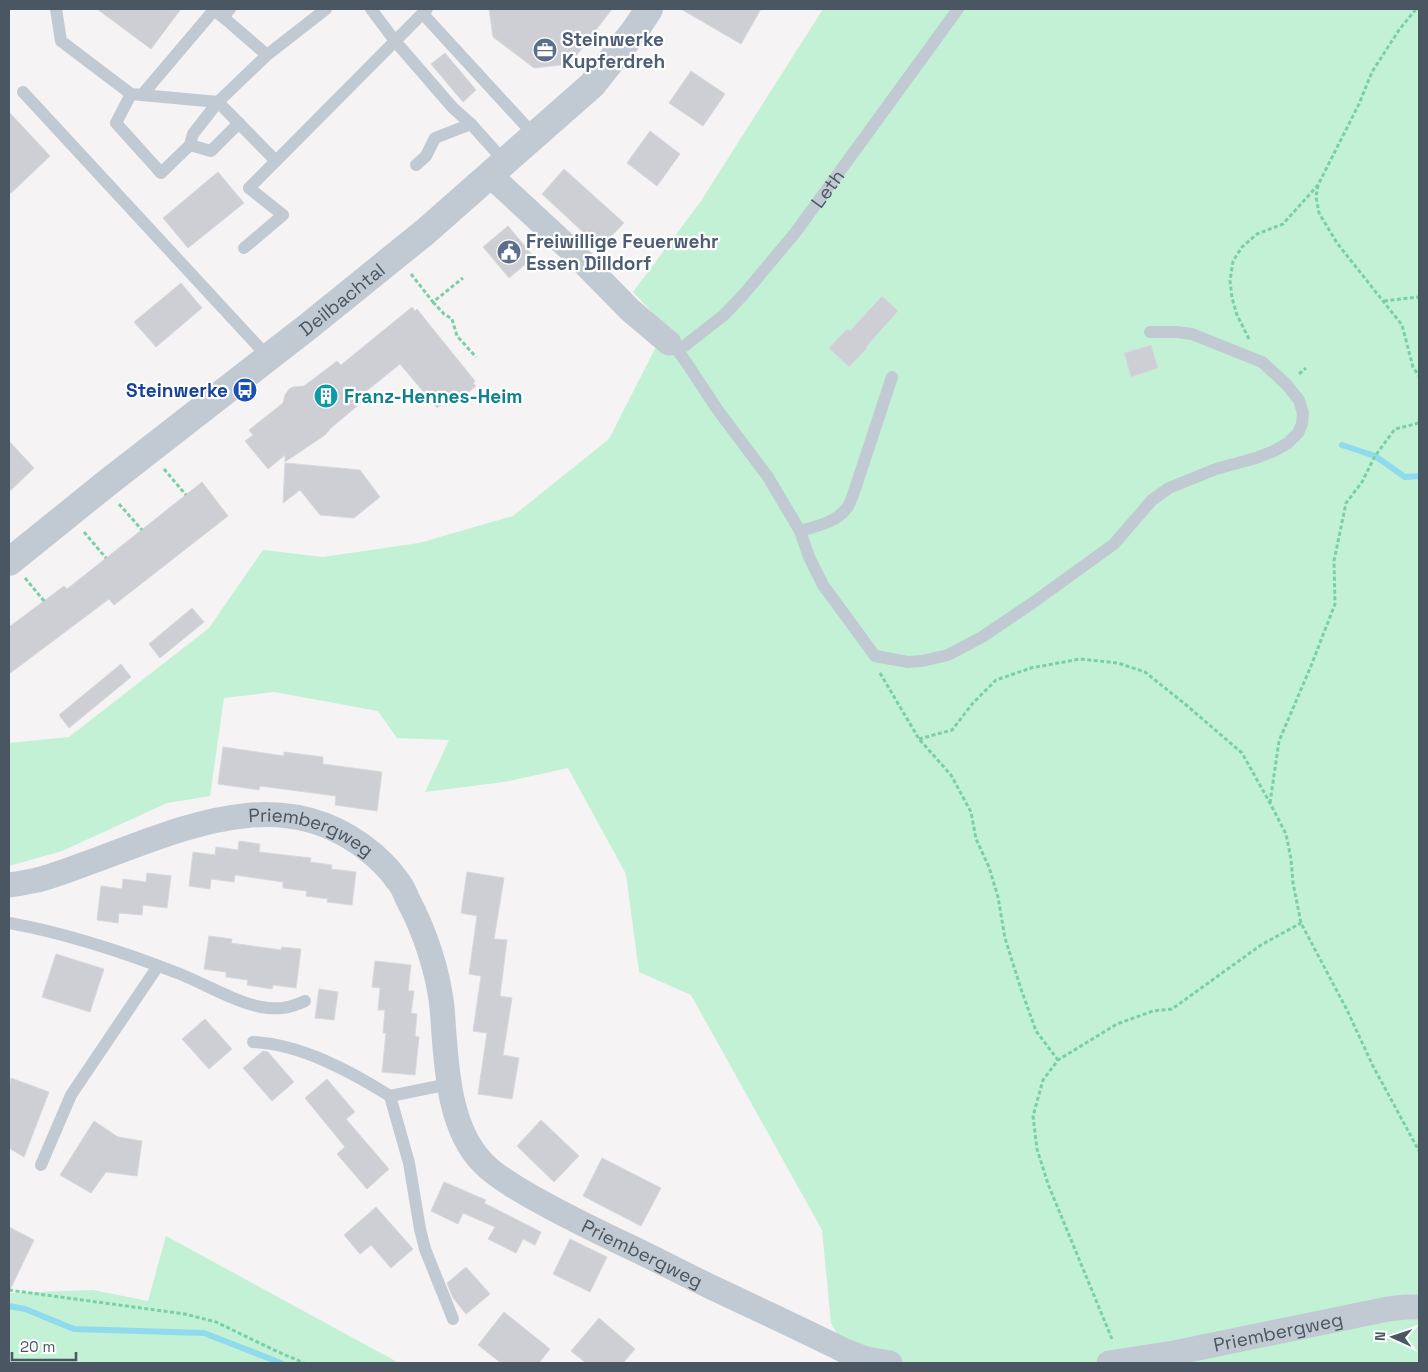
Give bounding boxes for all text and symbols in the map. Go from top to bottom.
place label: Steinwerke Kupferdreh [562,27,665,74]
office icon: Steinwerke Kupferdreh [532,37,558,63]
street label: Leth [805,165,850,213]
place label: Freiwillige Feuerwehr Essen Dilldorf [526,229,719,276]
public building icon: Freiwillige Feuerwehr Essen Dilldorf [496,239,522,265]
street label: Deilbachtal [294,258,390,342]
bus stop icon: Steinwerke [232,377,258,403]
place label: Steinwerke [126,378,228,403]
building icon: Franz-Hennes-Heim [313,383,339,409]
place label: Franz-Hennes-Heim [344,384,522,409]
street label: Priembergweg [248,803,378,863]
street label: Priembergweg [577,1213,707,1294]
street label: Priembergweg [1211,1307,1345,1358]
north arrow [1368,1312,1418,1362]
scale bar [12,1330,76,1362]
text: N [1371,1331,1389,1341]
text: 20 m [20,1337,55,1356]

